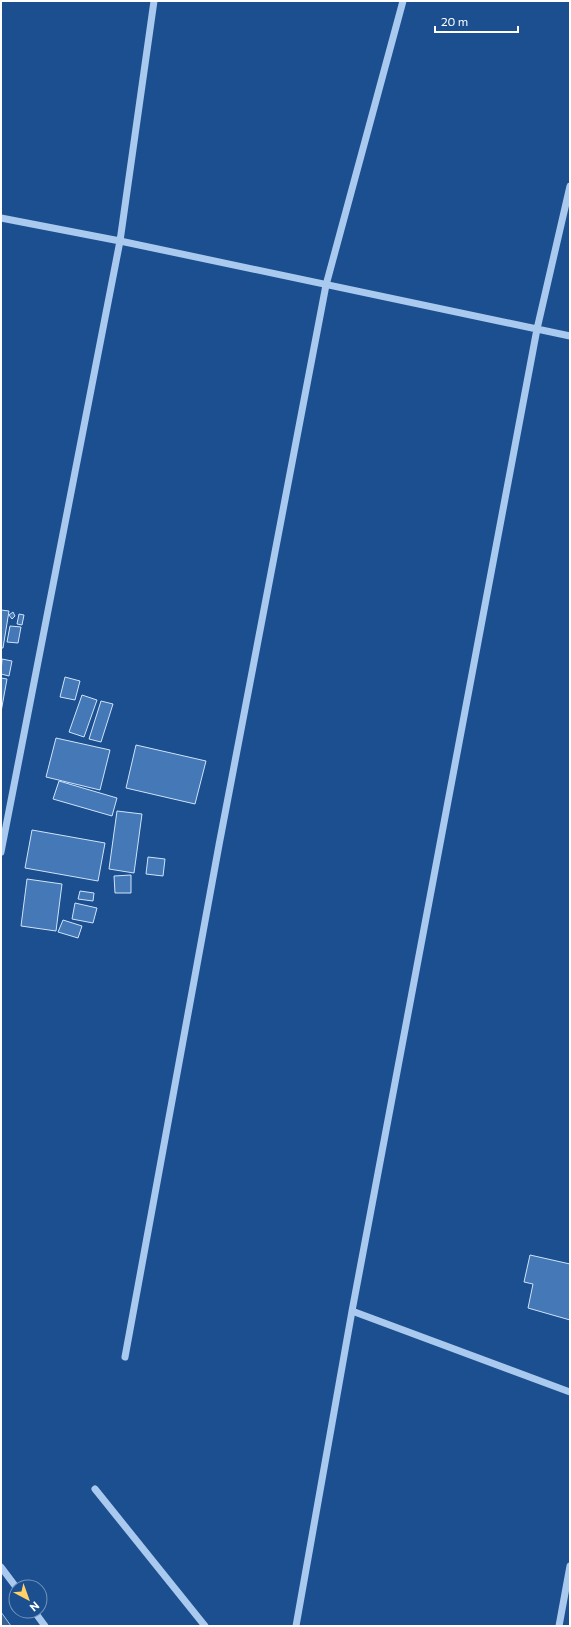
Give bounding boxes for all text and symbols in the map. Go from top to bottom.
scale bar [435,8,518,34]
text: 20 m [441,14,468,28]
north arrow [8,1579,48,1619]
text: N [28,1599,42,1615]

